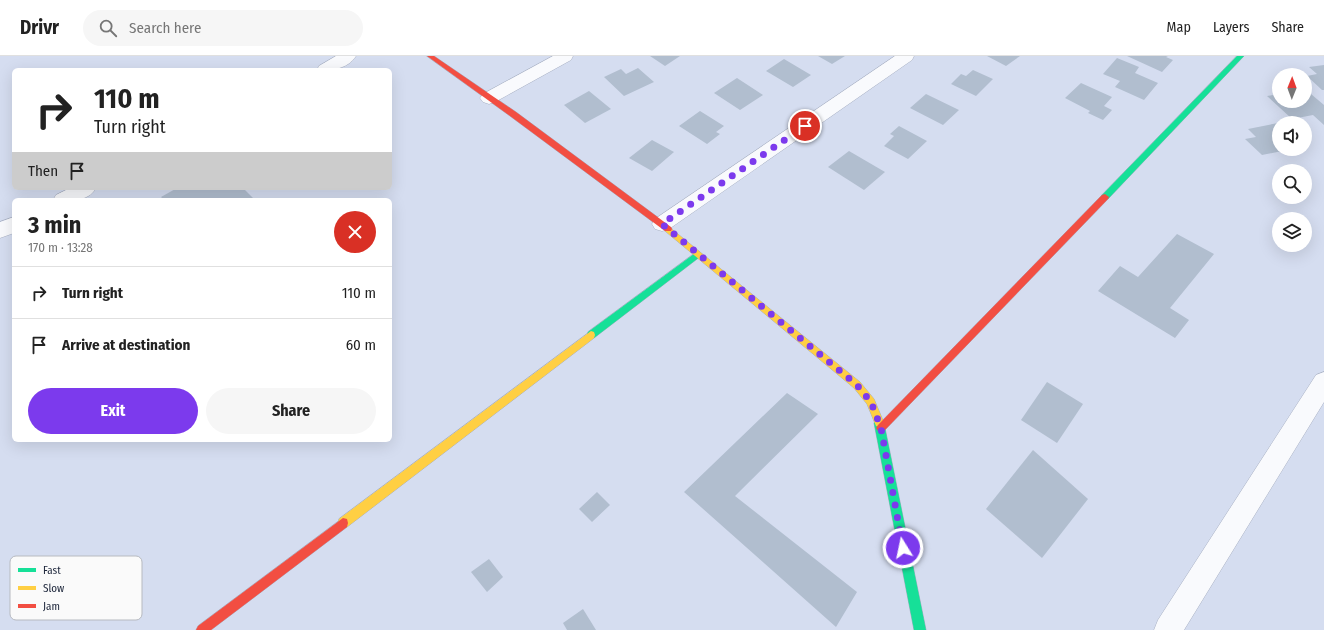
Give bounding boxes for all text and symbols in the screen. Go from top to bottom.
search box [83,10,363,46]
text: Drivr [20,16,59,39]
icon: search [97,17,119,39]
text: Search here [129,19,201,37]
text: Map [1167,19,1191,36]
text: Layers [1213,19,1249,36]
text: Share [1271,19,1304,36]
north arrow [1272,68,1312,108]
map controls [1272,68,1312,252]
text: 110 m [94,82,160,115]
icon: right [28,84,80,136]
pin [788,109,822,143]
icon: arrive [794,115,816,137]
text: Turn right [94,116,166,138]
button: sound [1272,116,1312,156]
icon: arrive [66,160,88,182]
text: Then [28,162,58,180]
button: search [1272,164,1312,204]
text: 3 min [28,211,81,239]
button: close [334,211,376,253]
button: layers [1272,212,1312,252]
text: 170 m · 13:28 [28,240,93,255]
icon: right [28,282,50,304]
text: Turn right [62,284,123,302]
text: 110 m [342,284,376,302]
icon: arrive [28,334,50,356]
text: Arrive at destination [62,336,190,354]
text: 60 m [346,336,376,354]
button: Exit [28,388,198,434]
button: Share [206,388,376,434]
position arrow [882,527,924,569]
legend [10,556,142,620]
text: Fast [43,564,61,577]
text: Slow [43,582,64,595]
text: Jam [43,600,60,613]

